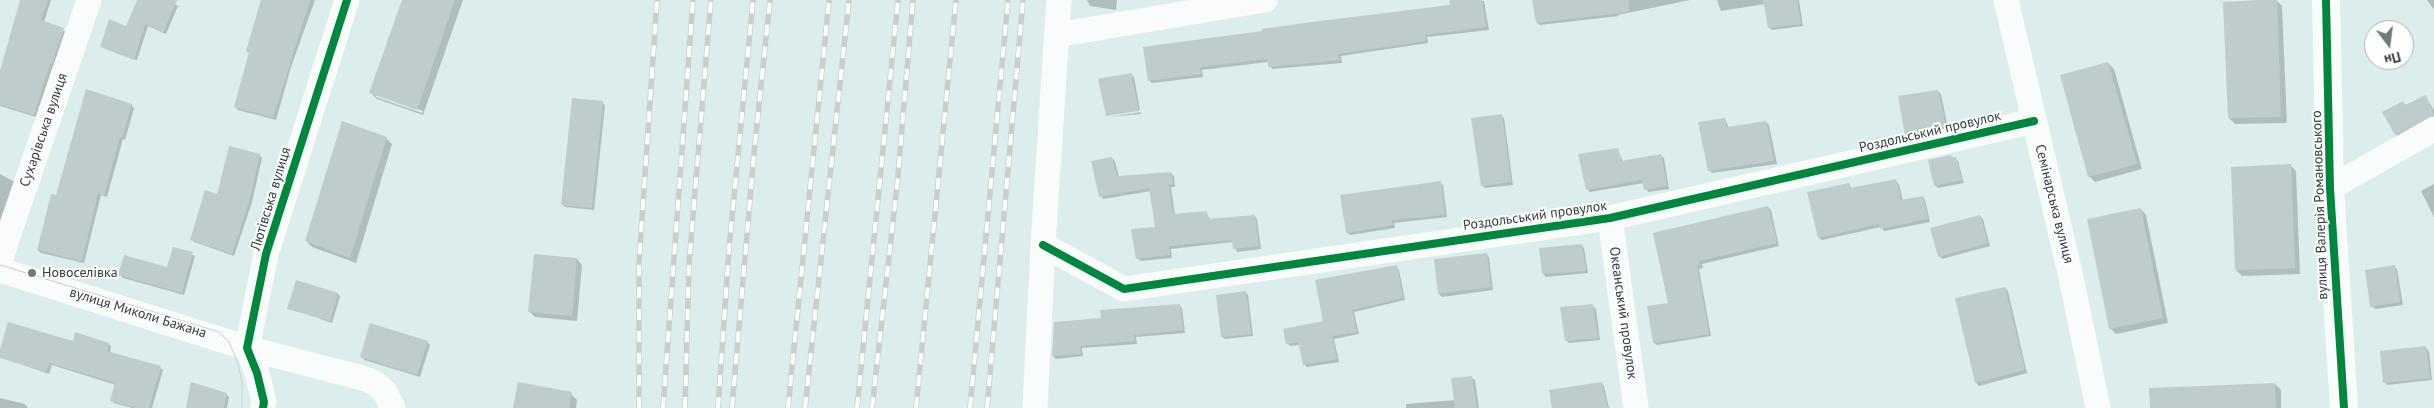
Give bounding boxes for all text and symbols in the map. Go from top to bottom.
north arrow [2364,20,2414,70]
text: Пн [2382,48,2403,69]
street label: Сухарівська вулиця [17,71,71,189]
street label: Роздольський провулок [1857,108,2003,156]
street label: вулиця Валерія Романовського [2308,110,2332,300]
street label: Семінарська вулиця [2031,143,2077,265]
street label: Лютівська вулиця [247,145,295,253]
street label: Роздольський провулок [1462,198,1608,234]
street label: Океанський провулок [1605,246,1641,380]
place label: Новоселівка [42,265,118,281]
marker: Новоселівка [26,267,38,279]
street label: вулиця Миколи Бажана [67,284,209,342]

